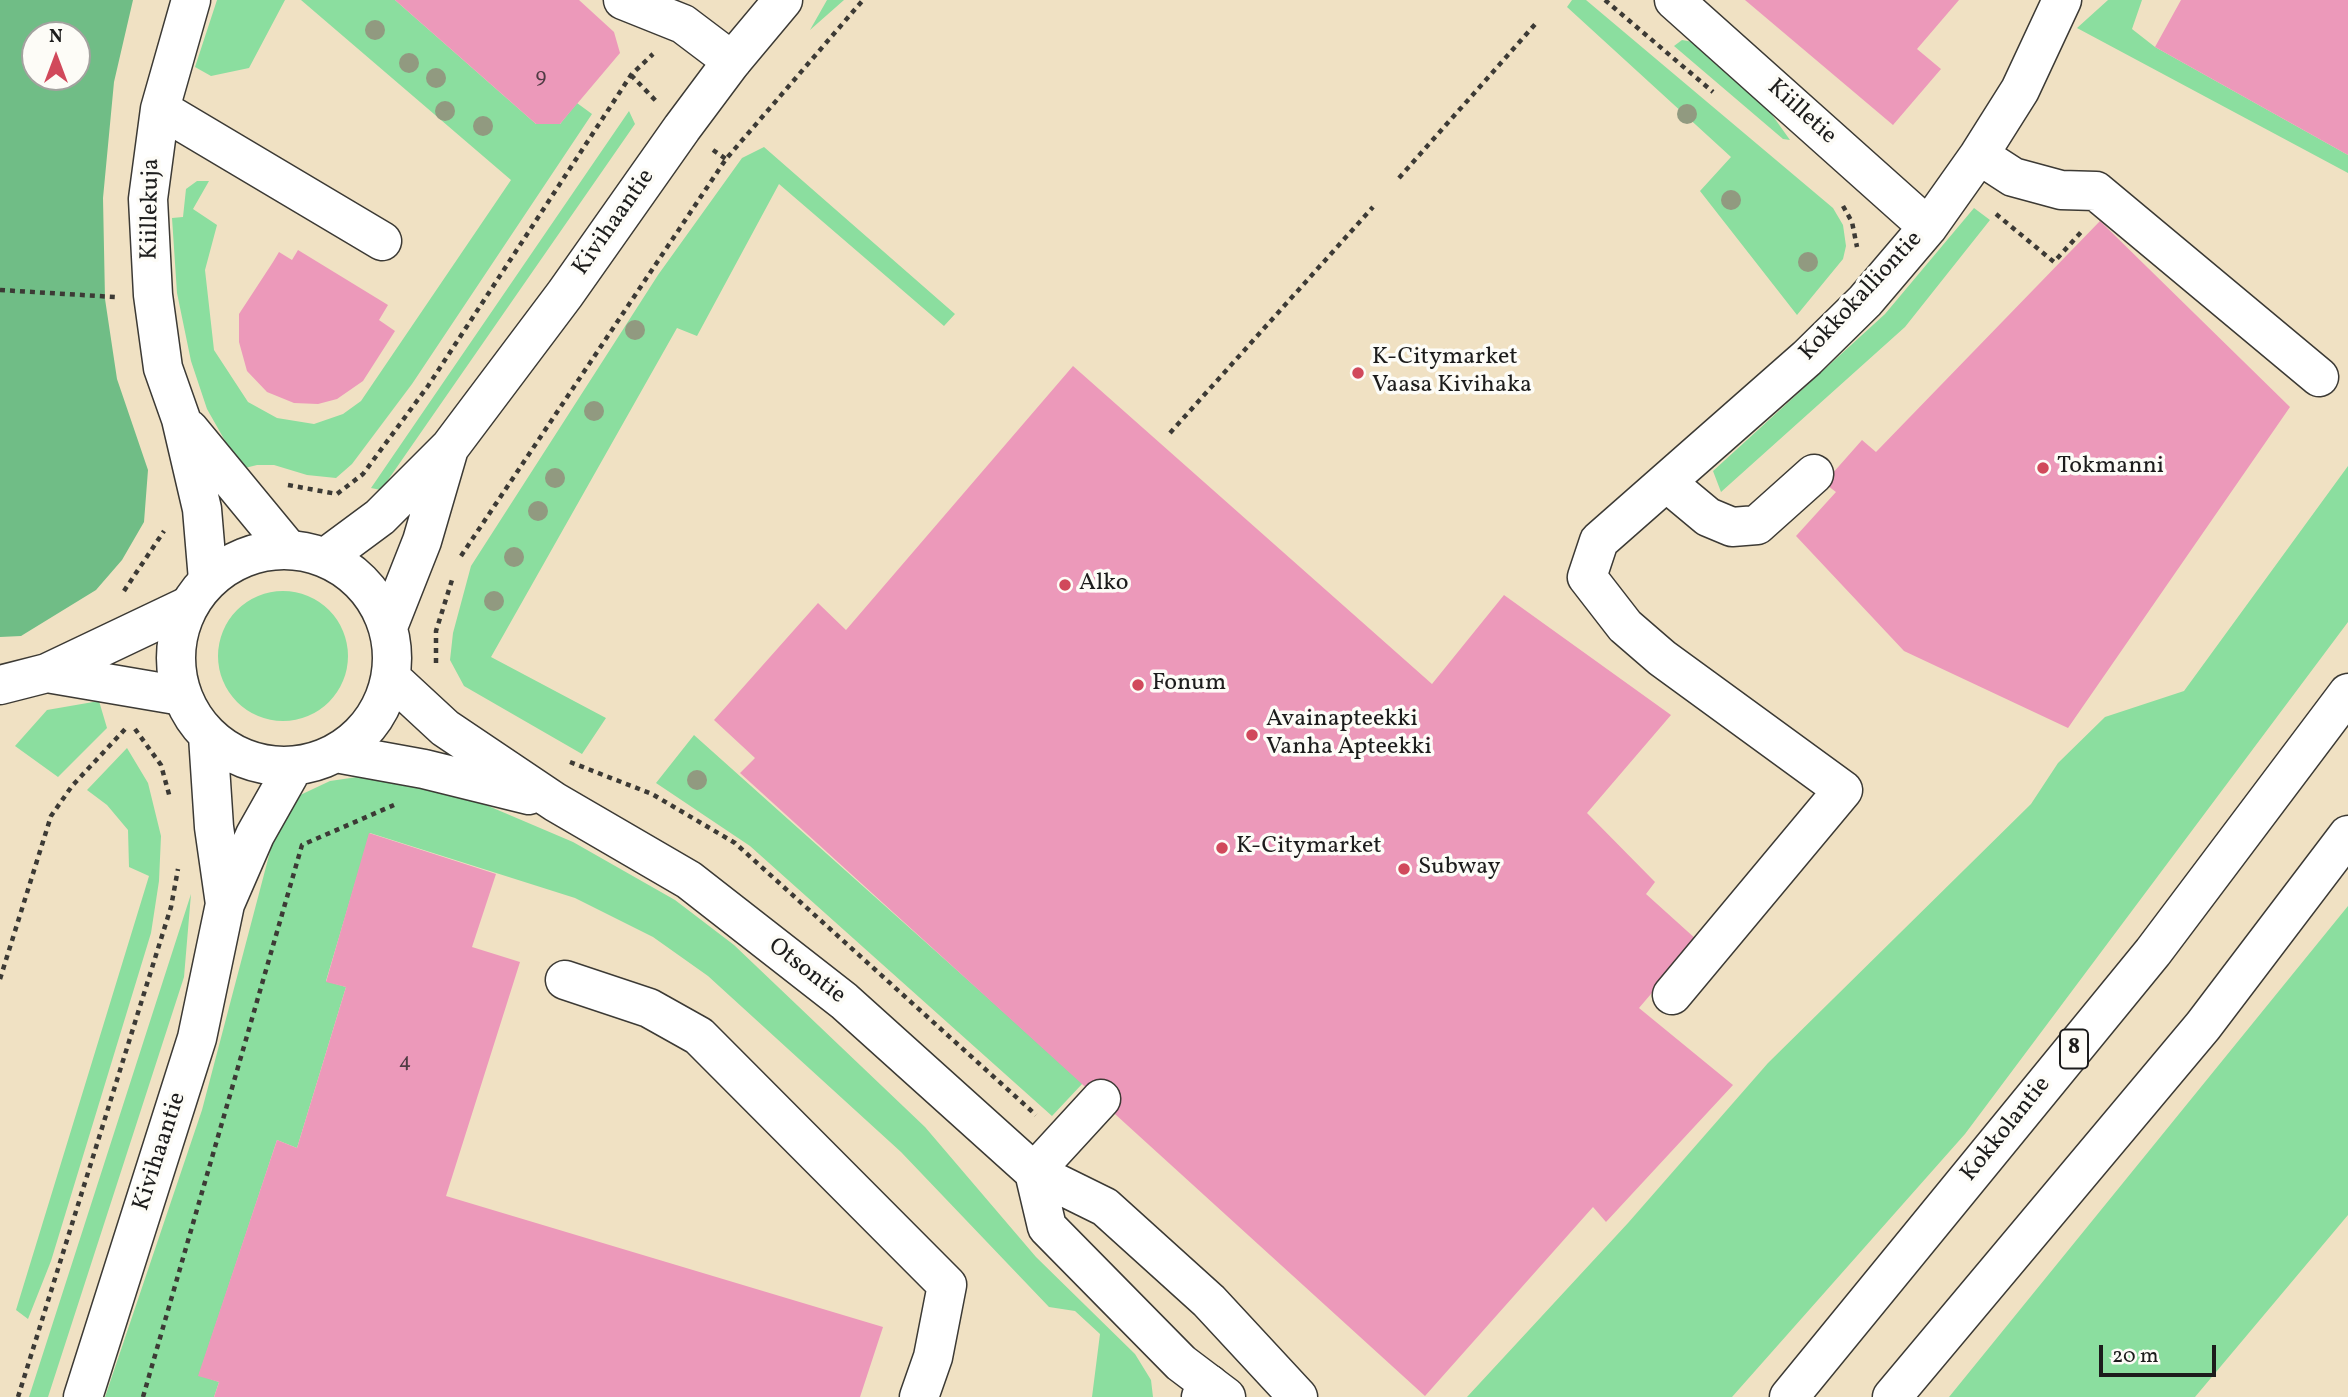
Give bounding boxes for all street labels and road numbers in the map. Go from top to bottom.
street label: Kiilletie [1760,74,1842,152]
street label: Kiillekuja [137,158,167,260]
street label: Kivihaantie [568,164,662,282]
street label: Kokkokalliontie [1795,226,1929,368]
street label: Otsontie [762,933,850,1011]
road number: 8 [2060,1030,2088,1068]
street label: Kokkolantie [1956,1072,2058,1188]
street label: Kivihaantie [128,1089,194,1215]

